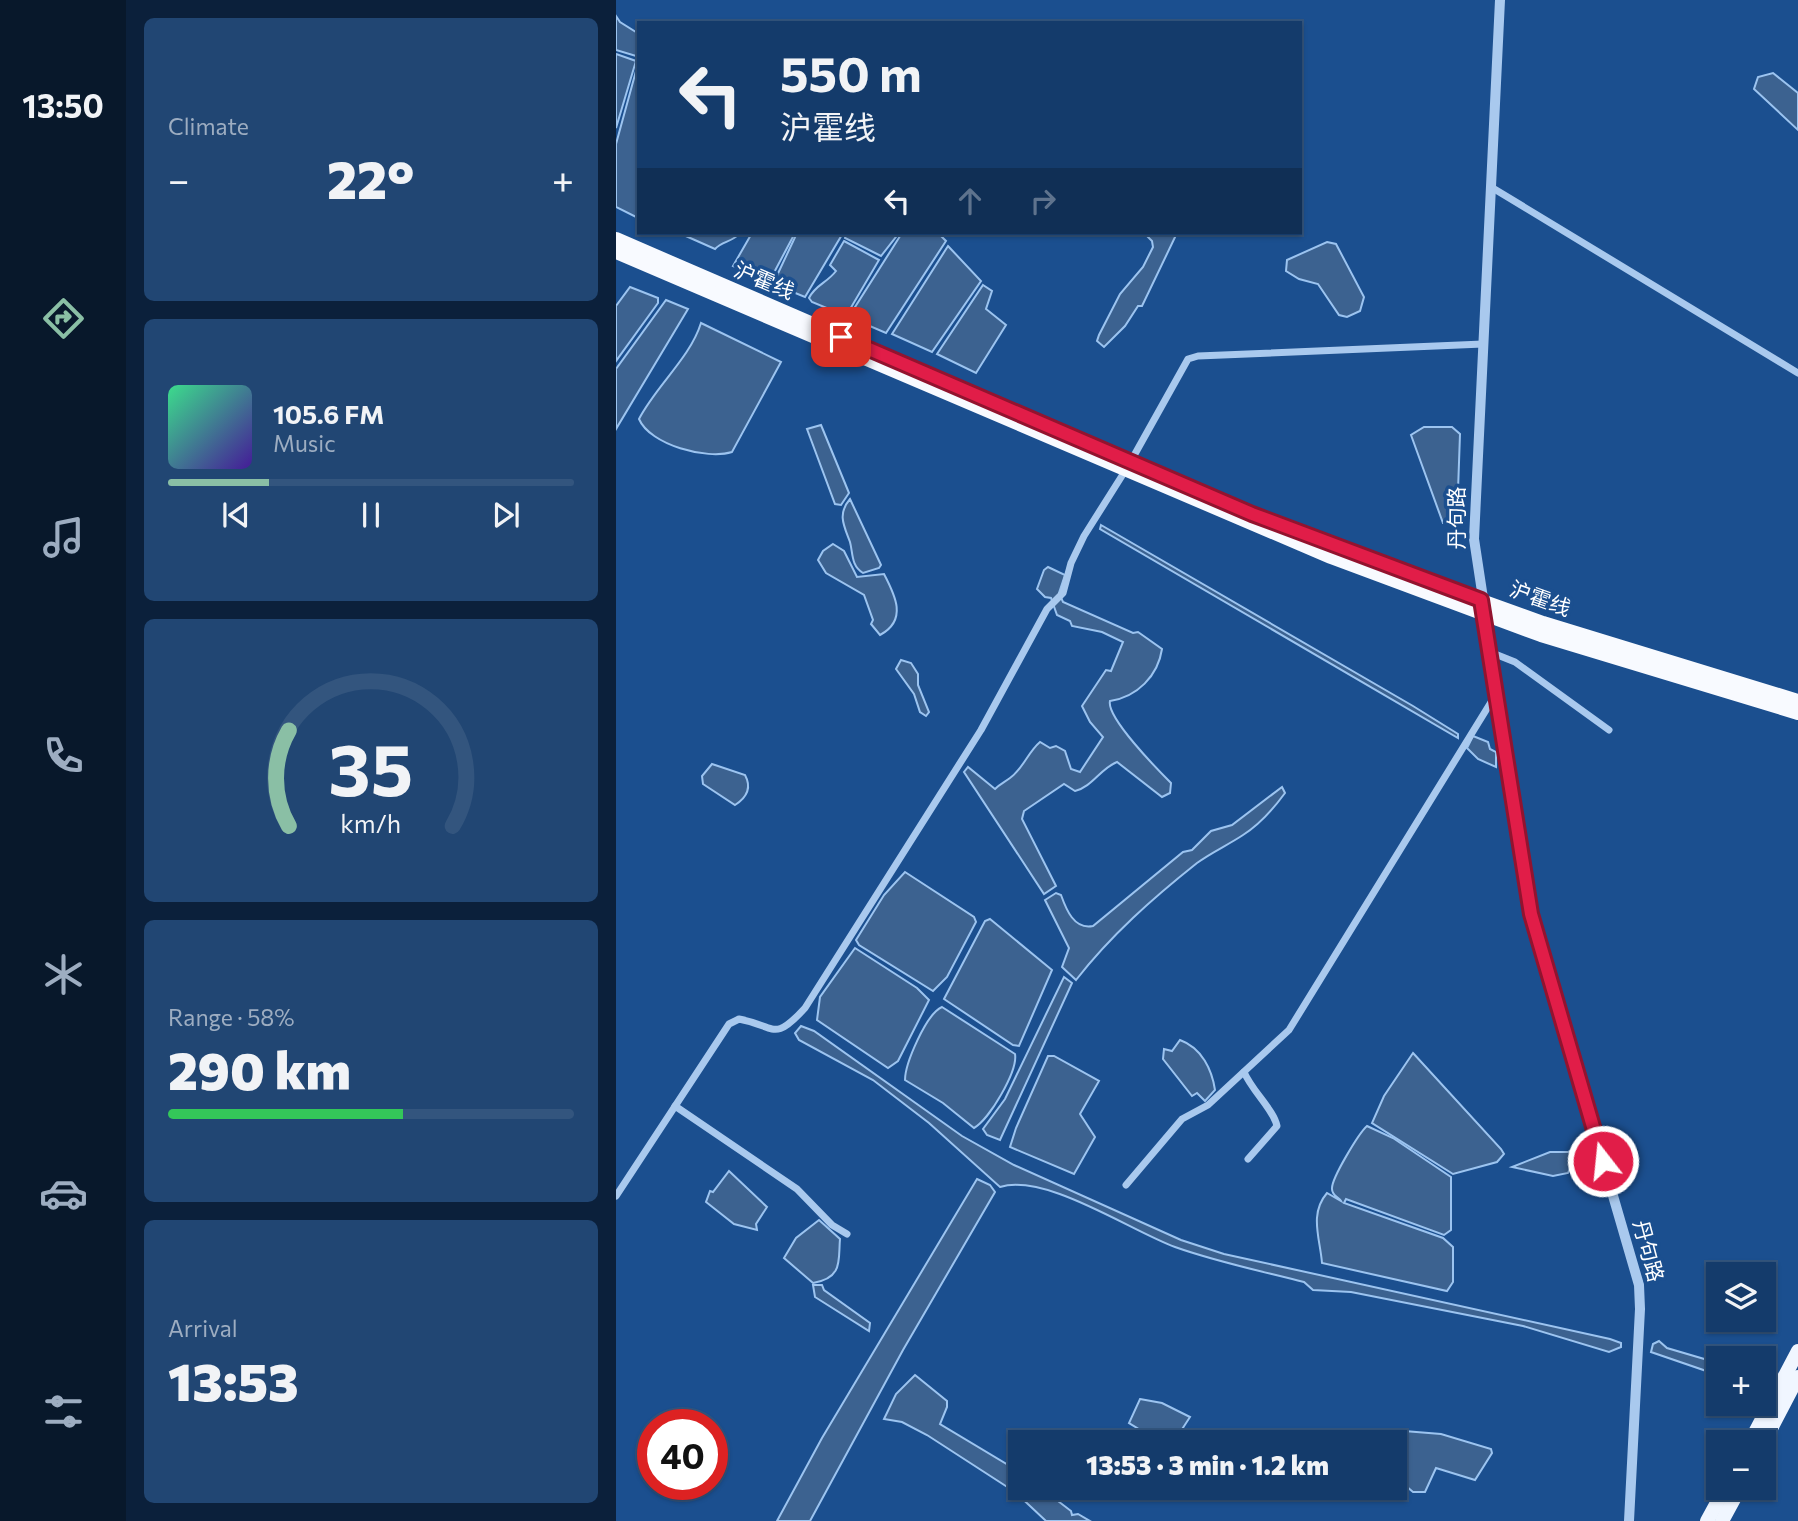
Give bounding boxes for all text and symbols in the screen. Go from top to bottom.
text: 550 m [780,42,922,102]
icon: left [665,49,756,140]
text: 13:50 [22,85,104,125]
text: 沪霍线 [780,106,876,146]
text: Climate [168,112,249,140]
text: 22° [327,146,414,210]
text: − [168,155,190,202]
text: + [552,155,574,202]
icon: left [878,182,916,220]
icon: ahead [951,182,989,220]
icon: right [1024,182,1062,220]
street label: 沪霍线 [731,256,798,303]
icon: directions [39,294,88,343]
pin [811,307,871,367]
icon: arrive [822,318,860,356]
text: 105.6 FM [273,398,384,429]
text: Music [273,429,336,457]
street label: 丹句路 [1443,487,1468,550]
icon: previous [217,496,255,534]
icon: pause [352,496,390,534]
icon: next [487,496,525,534]
icon: music [39,513,88,562]
street label: 沪霍线 [1507,575,1574,620]
text: 35 [329,723,413,812]
icon: phone [39,731,88,780]
text: km/h [341,808,401,838]
icon: climate [39,950,88,999]
text: Range · 58% [168,1003,295,1031]
text: 290 km [168,1037,351,1101]
position arrow [1566,1124,1640,1198]
icon: car [39,1169,88,1218]
street label: 丹句路 [1629,1217,1670,1284]
map controls [1706,1262,1776,1500]
button: layers [1706,1262,1776,1332]
text: Arrival [168,1314,238,1342]
button: + [1706,1346,1776,1416]
text: 13:53 [168,1348,299,1412]
icon: filters [39,1387,88,1436]
speed limit sign: 40 [637,1409,728,1500]
button: − [1706,1430,1776,1500]
text: 13:53 · 3 min · 1.2 km [1086,1449,1329,1480]

